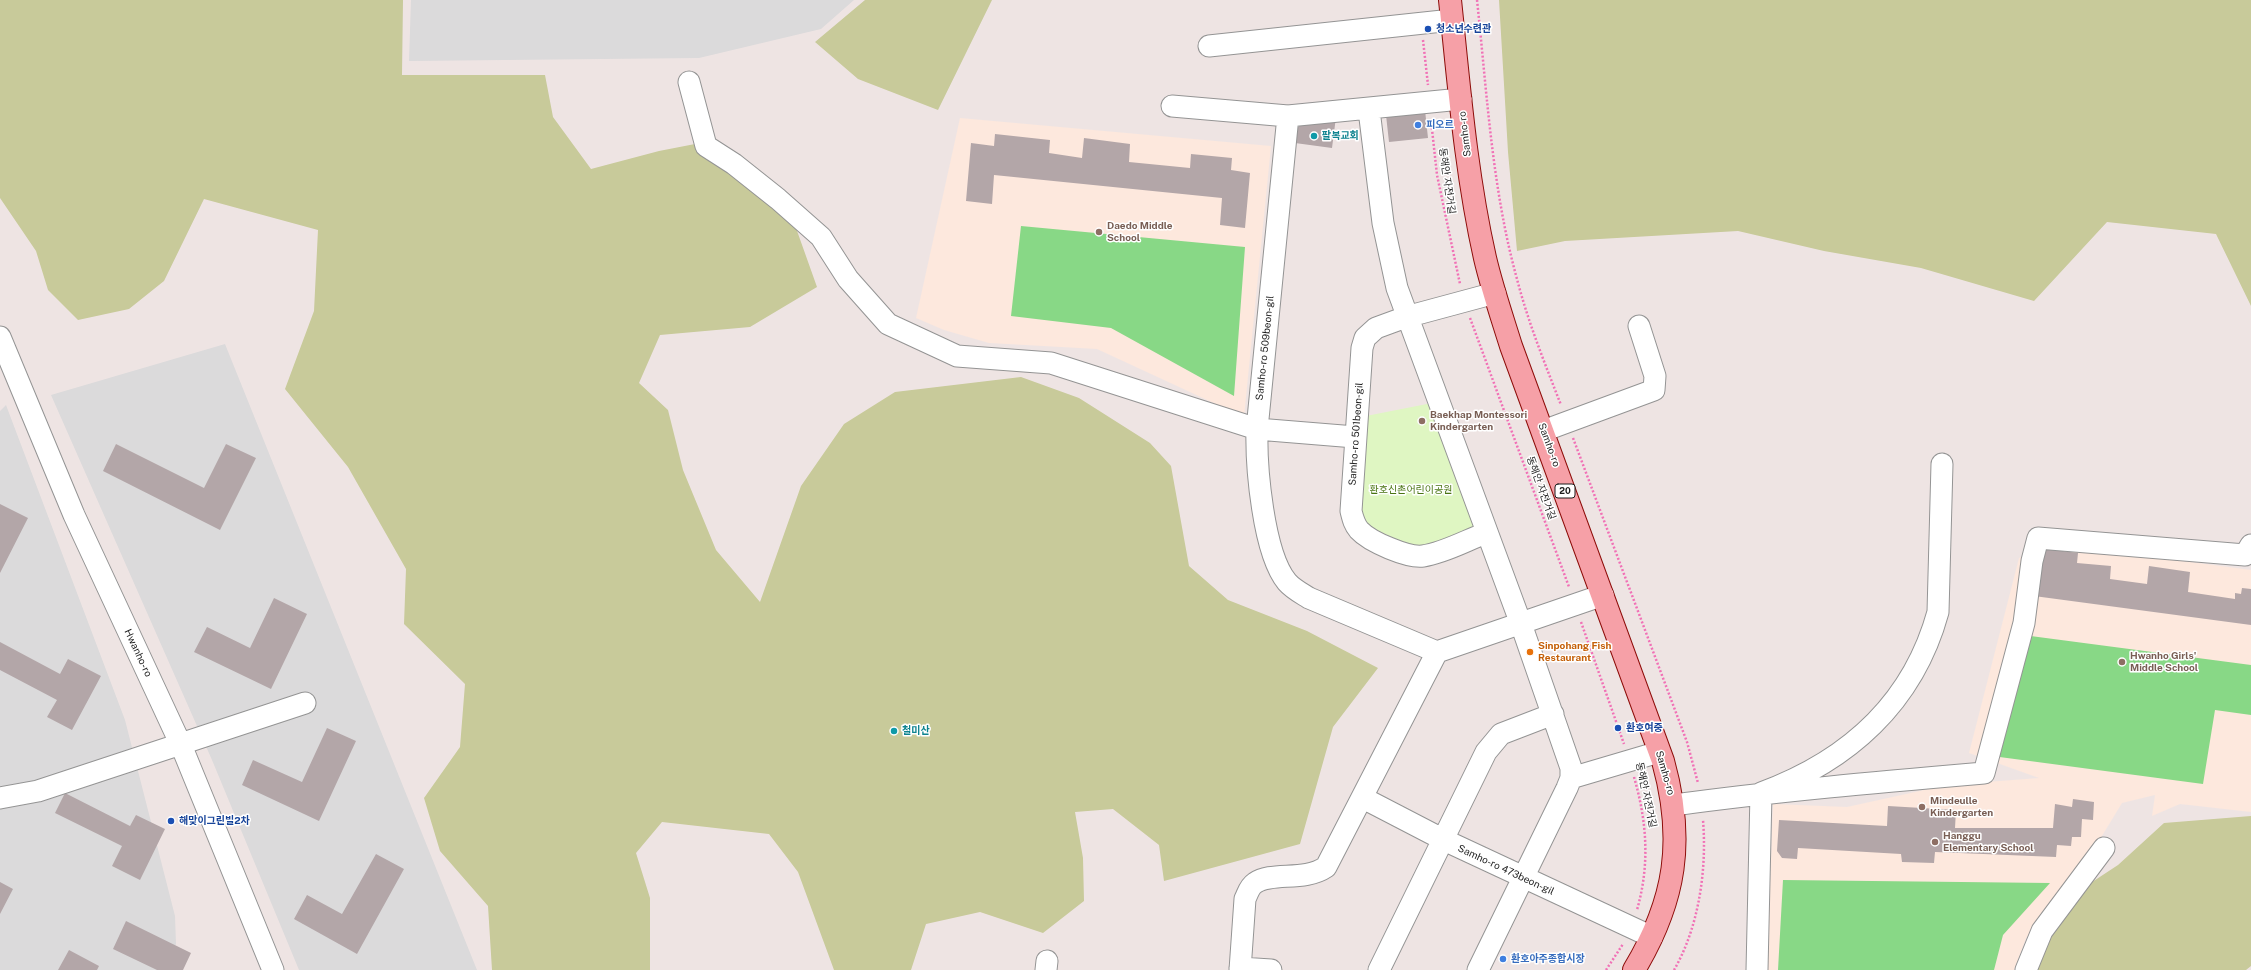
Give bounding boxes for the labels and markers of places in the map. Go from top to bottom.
place label: 청소년수련관 [1436,23,1491,35]
marker: 청소년수련관 [1423,24,1433,34]
place label: 피오르 [1426,119,1454,131]
marker: 피오르 [1413,120,1423,130]
place label: 팔복교회 [1322,130,1359,142]
marker: 팔복교회 [1309,131,1319,141]
place label: Daedo Middle School [1107,220,1173,244]
marker: Daedo Middle School [1094,227,1104,237]
place label: Baekhap Montessori Kindergarten [1430,409,1527,432]
marker: Baekhap Montessori Kindergarten [1417,416,1427,426]
place label: Sinpohang Fish Restaurant [1538,640,1611,664]
marker: Sinpohang Fish Restaurant [1525,647,1535,657]
place label: Hwanho Girls' Middle School [2130,650,2198,674]
marker: Hwanho Girls' Middle School [2117,657,2127,667]
place label: 환호여중 [1626,722,1663,734]
marker: 환호여중 [1613,723,1623,733]
place label: 철미산 [902,725,930,737]
marker: 철미산 [889,726,899,736]
place label: Mindeulle Kindergarten [1930,795,1993,818]
marker: Mindeulle Kindergarten [1917,802,1927,812]
place label: 해맞이그린빌2차 [179,815,250,827]
marker: 해맞이그린빌2차 [166,816,176,826]
place label: Hanggu Elementary School [1943,830,2033,854]
marker: Hanggu Elementary School [1930,837,1940,847]
place label: 환호아주종합시장 [1511,953,1585,965]
marker: 환호아주종합시장 [1498,954,1508,964]

